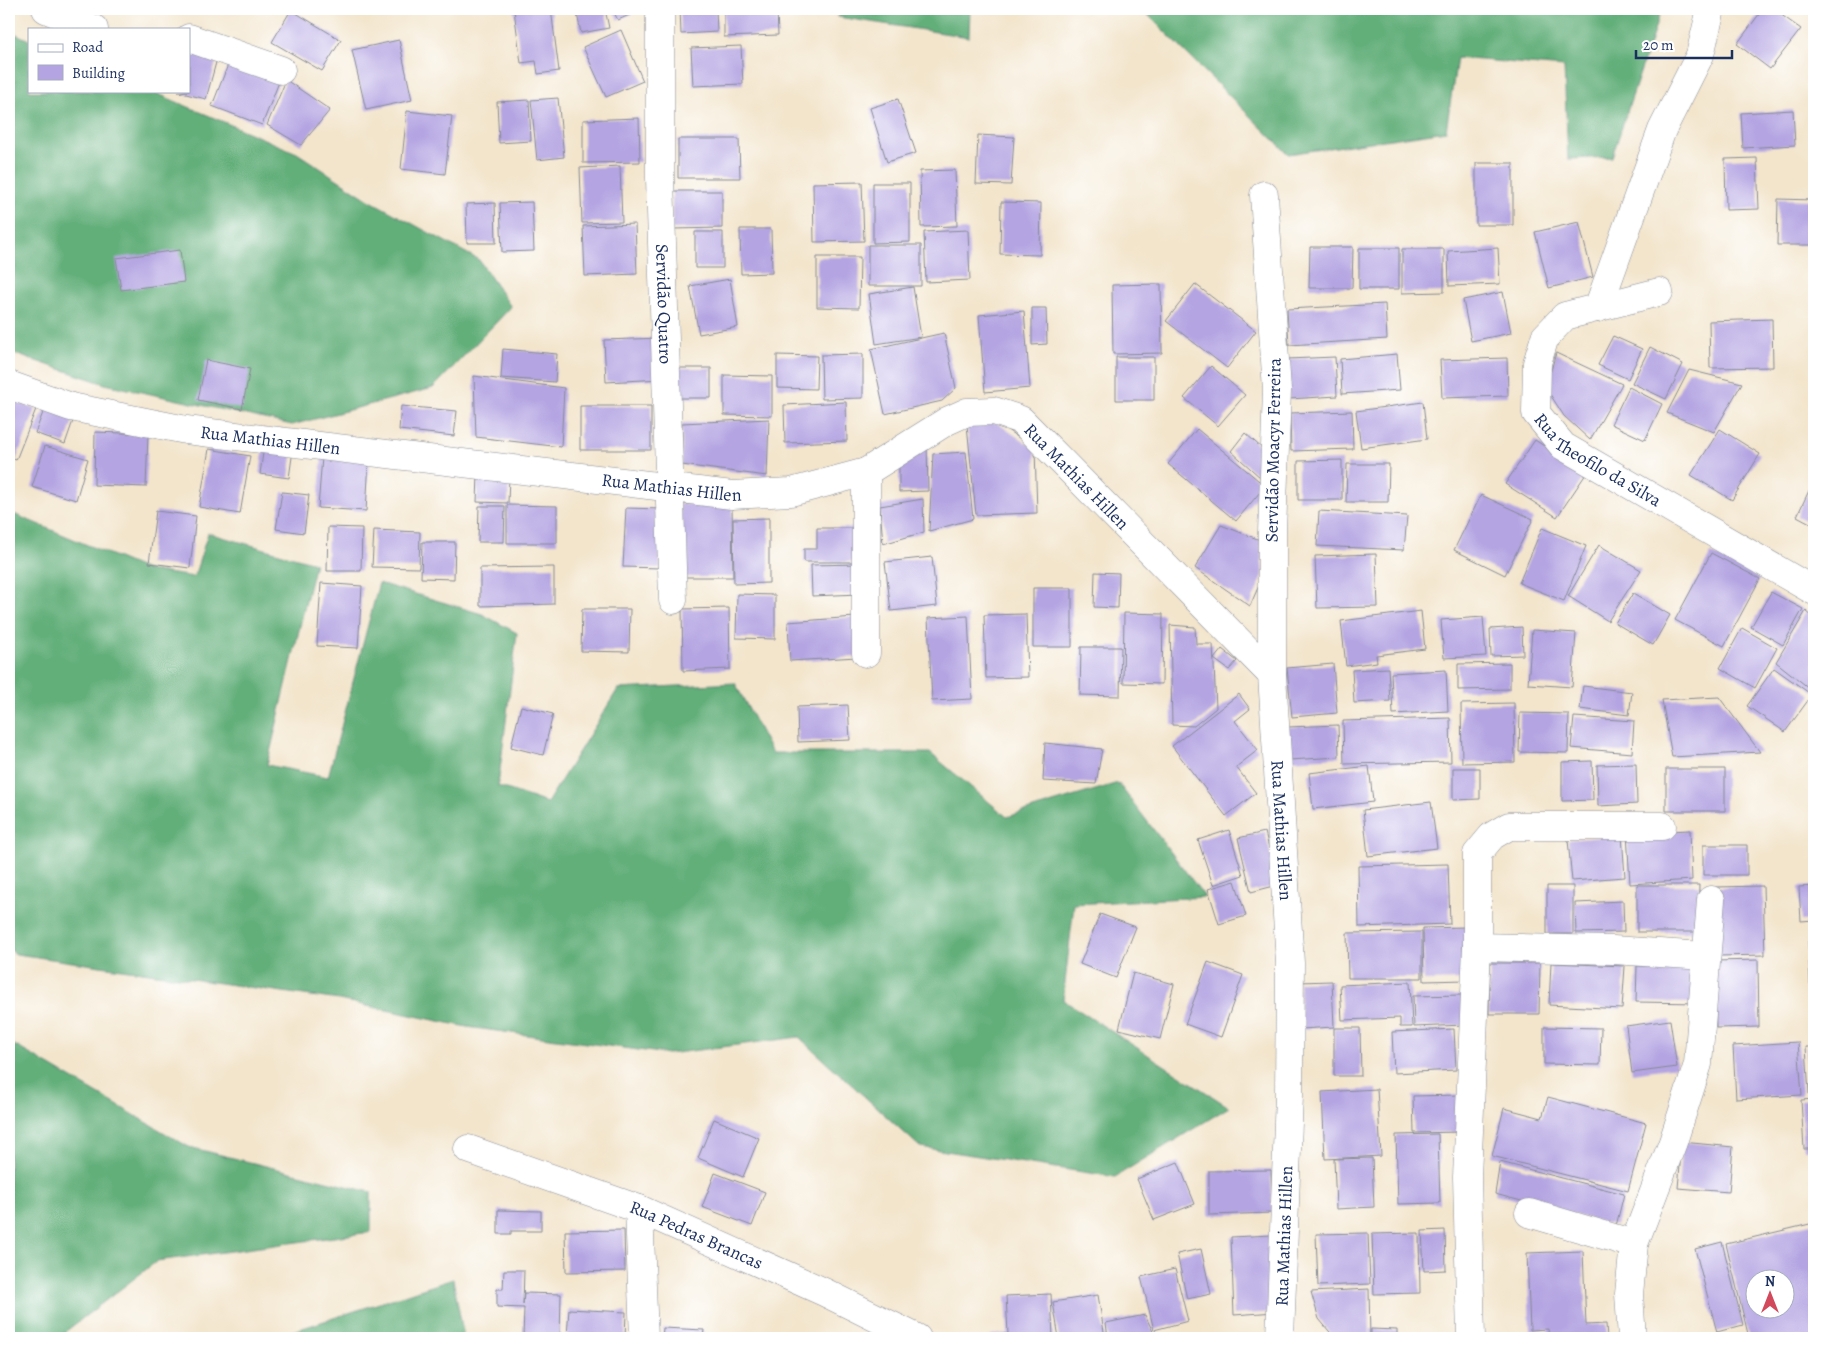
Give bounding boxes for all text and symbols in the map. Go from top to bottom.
legend [28,28,190,92]
scale bar [1636,28,1732,60]
text: 20 m [1643,35,1674,55]
text: Road [72,37,104,57]
text: Building [72,63,125,83]
street label: Servidão Quatro [650,243,678,365]
street label: Servidão Moacyr Ferreira [1259,357,1287,543]
street label: Rua Theofilo da Silva [1529,408,1666,513]
street label: Rua Mathias Hillen [1019,418,1135,535]
street label: Rua Mathias Hillen [199,420,342,460]
street label: Rua Mathias Hillen [600,468,742,507]
street label: Rua Mathias Hillen [1265,759,1298,901]
street label: Rua Mathias Hillen [1270,1165,1298,1307]
street label: Rua Pedras Brancas [626,1195,767,1275]
north arrow [1746,1270,1796,1320]
text: N [1765,1272,1775,1291]

